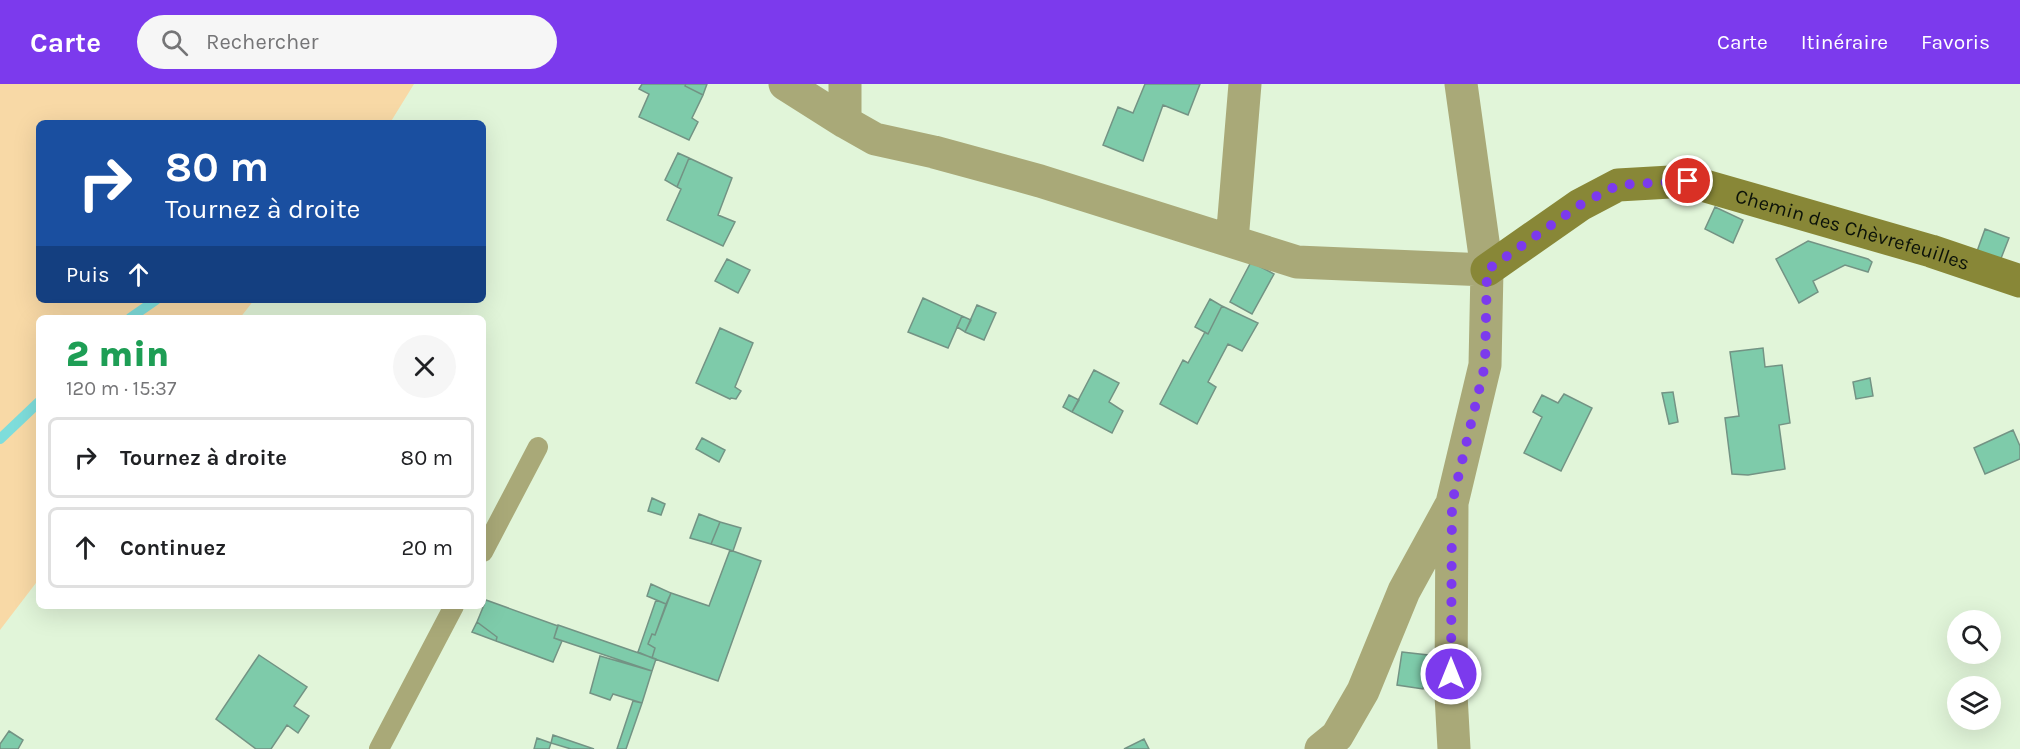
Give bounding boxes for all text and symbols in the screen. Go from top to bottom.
search box [137,15,557,69]
text: Carte [30,26,101,59]
icon: search [158,26,191,59]
text: Rechercher [206,29,319,55]
text: Carte [1717,30,1768,54]
text: Itinéraire [1801,30,1888,54]
text: Favoris [1921,30,1990,54]
text: 80 m [165,142,269,192]
icon: right [66,144,144,222]
pin [1662,155,1713,206]
icon: arrive [1671,164,1704,197]
street label: Chemin des Chèvrefeuilles [1733,184,1973,275]
text: Tournez à droite [165,193,360,225]
icon: ahead [122,258,155,291]
text: Puis [66,262,110,288]
text: 2 min [66,333,169,375]
button: close [393,335,456,398]
text: 120 m · 15:37 [66,377,176,400]
icon: right [69,441,102,474]
text: Tournez à droite [120,445,287,471]
text: 80 m [401,445,453,471]
icon: ahead [69,531,102,564]
text: Continuez [120,535,226,561]
text: 20 m [401,535,453,561]
map controls [1947,610,2001,730]
button: search [1947,610,2001,664]
position arrow [1419,642,1483,706]
button: layers [1947,676,2001,730]

